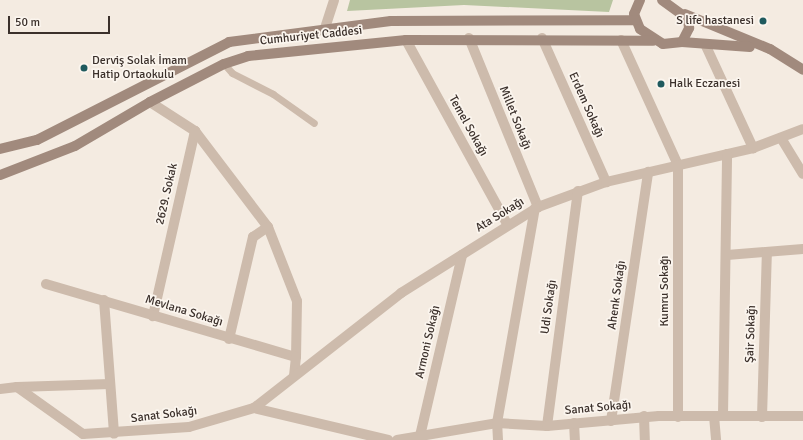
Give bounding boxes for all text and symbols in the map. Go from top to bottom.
scale bar [10,8,112,34]
place label: S life hastanesi [676,14,754,28]
text: 50 m [15,15,40,30]
marker: S life hastanesi [757,15,769,27]
street label: Cumhuriyet Caddesi [259,23,363,49]
place label: Derviş Solak İmam Hatip Ortaokulu [92,54,187,82]
marker: Derviş Solak İmam Hatip Ortaokulu [79,63,89,73]
street label: Erdem Sokağı [565,70,607,140]
place label: Halk Eczanesi [669,77,740,91]
marker: Halk Eczanesi [656,79,666,89]
street label: Millet Sokağı [496,84,534,152]
street label: Temel Sokağı [445,93,491,159]
street label: 2629. Sokak [153,162,181,226]
street label: Ata Sokağı [473,194,527,236]
street label: Kumru Sokağı [658,255,672,327]
street label: Ahenk Sokağı [605,260,629,330]
street label: Udi Sokağı [538,279,560,335]
street label: Mevlana Sokağı [143,292,225,330]
street label: Armoni Sokağı [413,304,443,380]
street label: Şair Sokağı [743,305,759,363]
street label: Sanat Sokağı [564,398,632,418]
street label: Sanat Sokağı [130,404,198,426]

